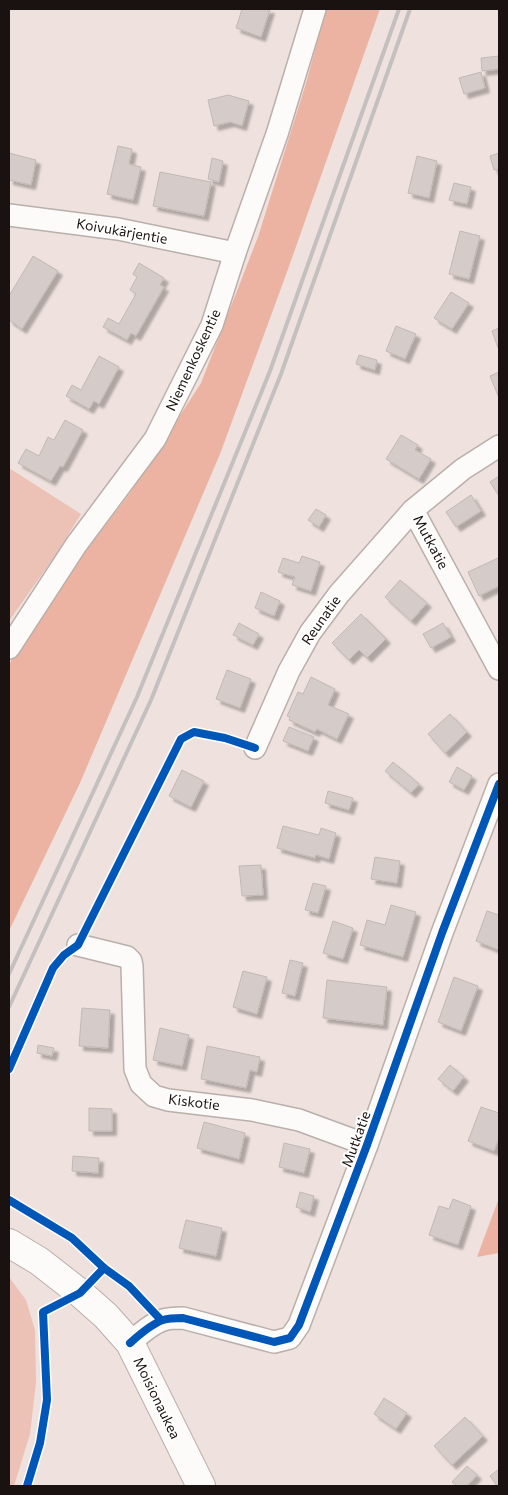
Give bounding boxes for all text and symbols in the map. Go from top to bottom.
street label: Koivukärjentie [75,214,169,247]
street label: Niemenkoskentie [162,306,224,413]
street label: Mutkatie [410,512,453,572]
street label: Reunatie [298,592,344,648]
street label: Kiskotie [167,1090,221,1113]
street label: Mutkatie [338,1108,374,1169]
street label: Moisionaukea [130,1354,185,1441]

